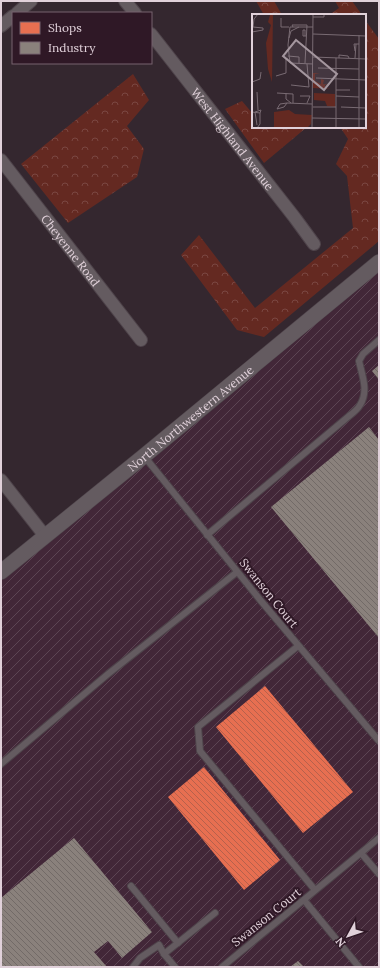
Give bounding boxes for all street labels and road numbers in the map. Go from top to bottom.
street label: West Highland Avenue [188,84,278,193]
street label: Cheyenne Road [38,211,104,289]
street label: North Northwestern Avenue [124,361,256,474]
street label: Swanson Court [236,555,302,631]
street label: Swanson Court [228,884,304,950]

